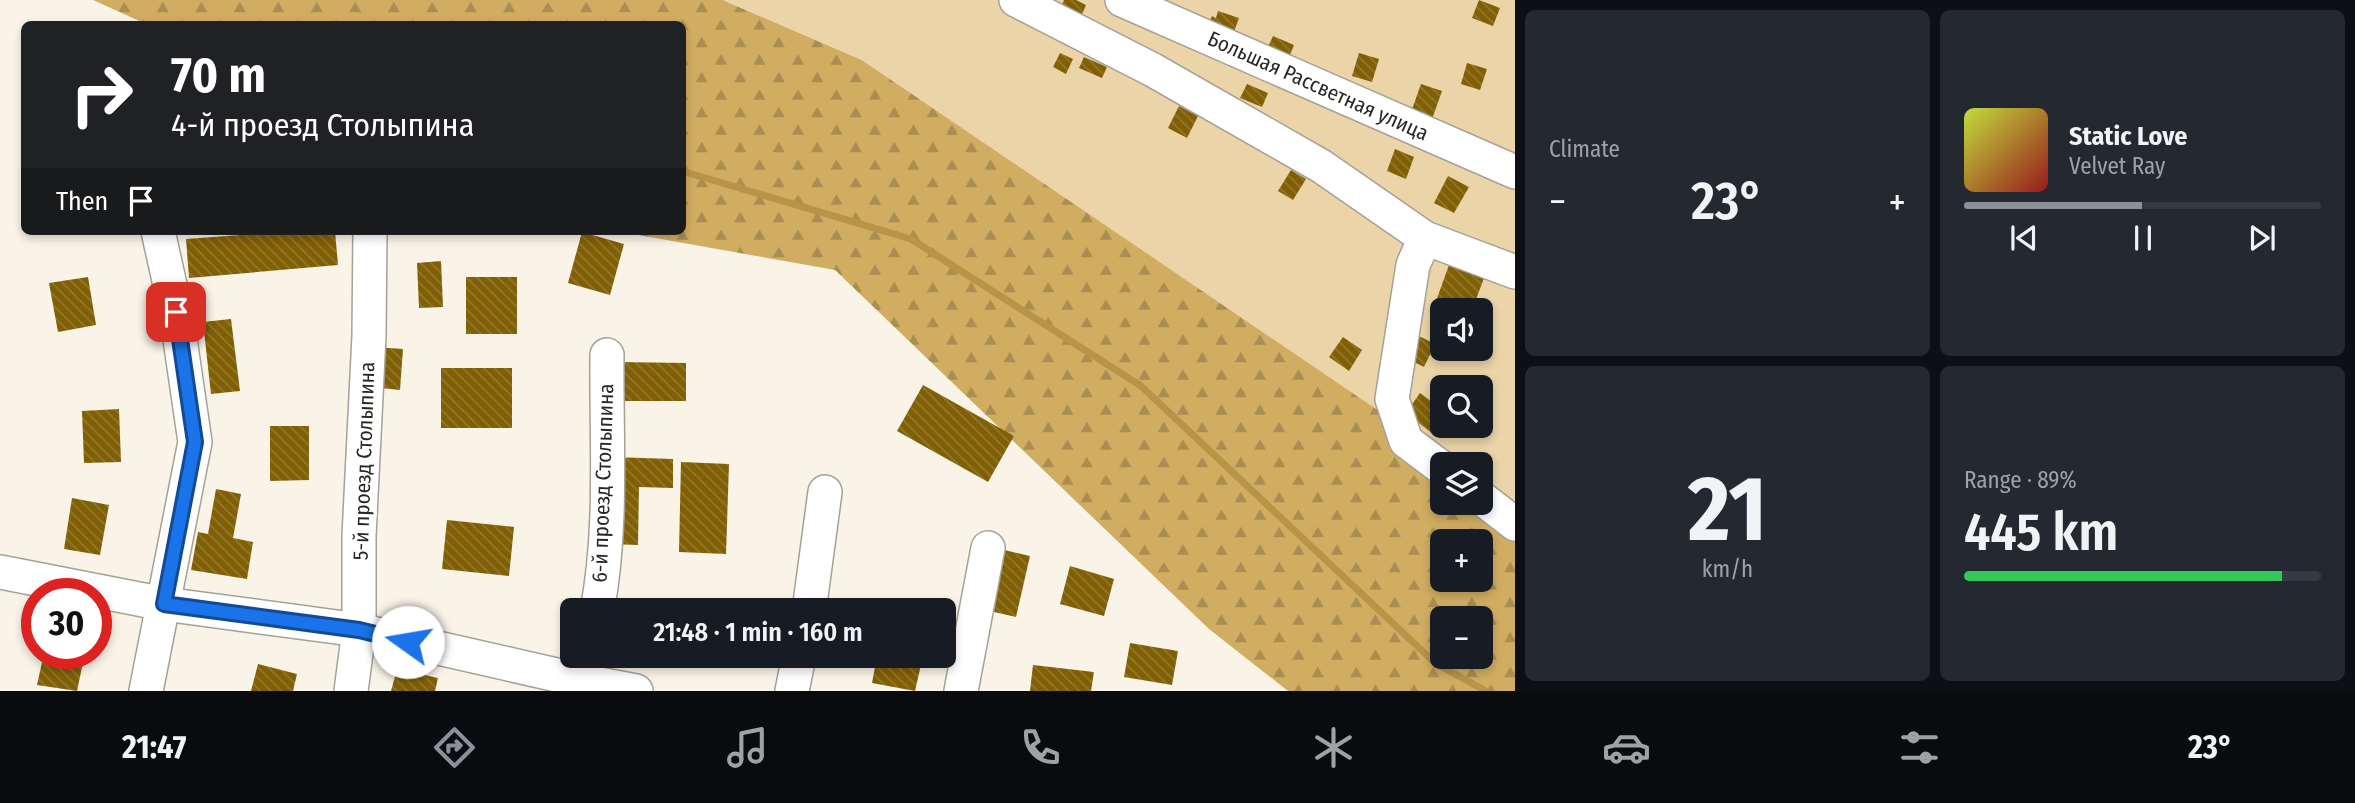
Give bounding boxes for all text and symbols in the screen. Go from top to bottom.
street label: Большая Рассветная улица [1203,25,1433,147]
text: 70 m [171,46,266,105]
icon: right [56,49,147,140]
text: 4-й проезд Столыпина [171,106,474,144]
text: Static Love [2069,121,2187,152]
text: Climate [1549,135,1620,163]
text: Velvet Ray [2069,152,2165,180]
text: 23° [1691,170,1764,233]
text: − [1549,179,1566,225]
text: + [1889,179,1906,225]
icon: arrive [122,182,160,220]
text: Then [56,186,108,217]
icon: previous [2005,219,2043,257]
icon: pause [2124,219,2162,257]
icon: next [2243,219,2281,257]
pin [146,282,206,342]
icon: arrive [157,293,195,331]
map controls [1430,298,1493,669]
button: sound [1430,298,1493,361]
street label: 5-й проезд Столыпина [348,361,380,561]
button: search [1430,375,1493,438]
street label: 6-й проезд Столыпина [587,383,619,583]
button: layers [1430,452,1493,515]
text: 21 [1688,455,1767,564]
text: Range · 89% [1964,466,2077,494]
text: 445 km [1964,501,2118,564]
button: + [1430,529,1493,592]
text: km/h [1702,555,1753,583]
speed limit sign: 30 [21,578,112,669]
position arrow [371,605,445,679]
button: − [1430,606,1493,669]
text: 21:48 · 1 min · 160 m [653,617,863,648]
icon: directions [430,723,479,772]
icon: music [723,723,772,772]
icon: phone [1016,723,1065,772]
icon: climate [1309,723,1358,772]
icon: car [1602,723,1651,772]
icon: filters [1895,723,1944,772]
text: 21:47 [122,728,186,766]
text: 23° [2188,728,2233,766]

